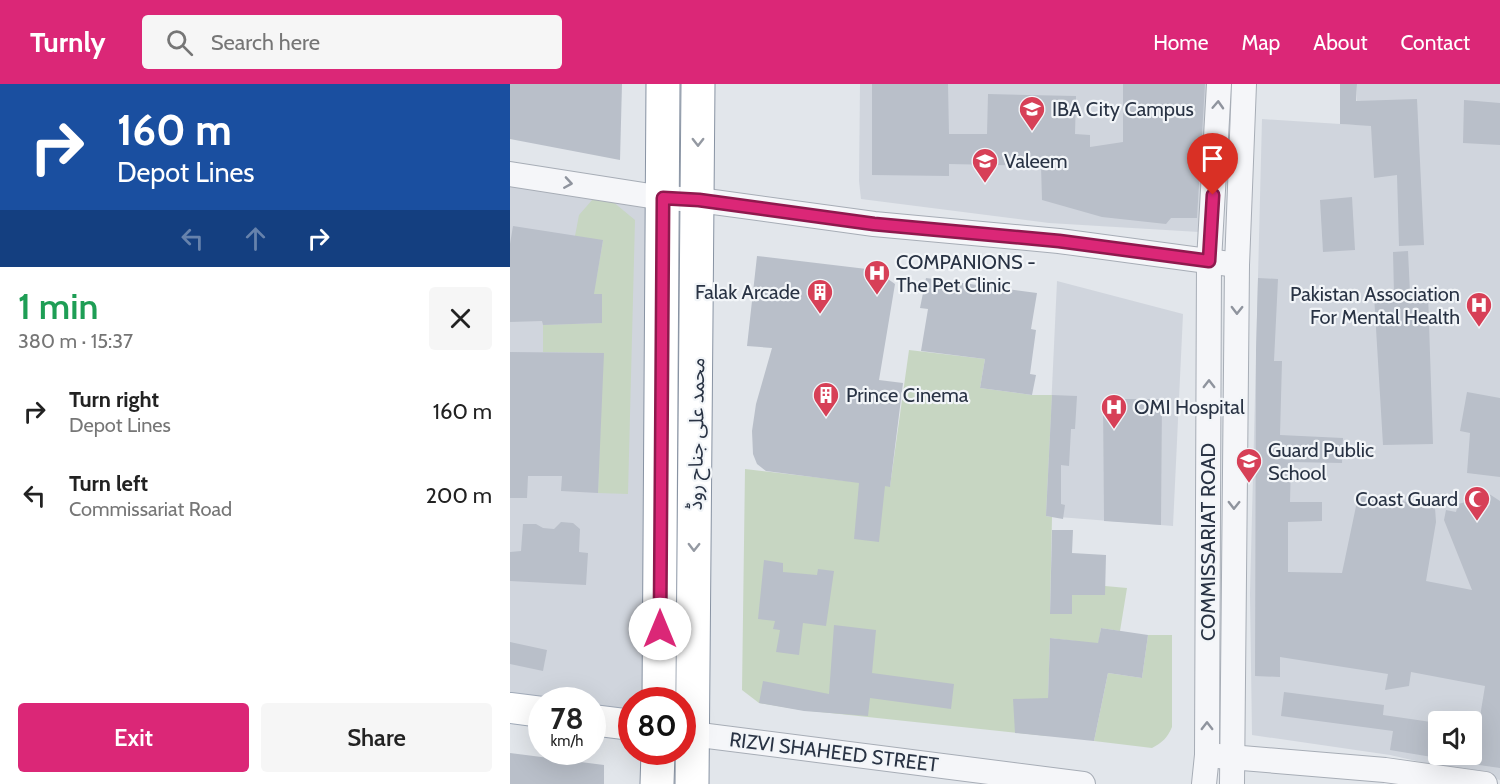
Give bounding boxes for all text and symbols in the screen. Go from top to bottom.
search box [142,15,562,69]
text: Turnly [30,25,106,59]
icon: search [163,26,196,59]
text: Search here [211,29,320,56]
text: Home [1153,30,1209,55]
text: Map [1242,30,1280,55]
text: About [1313,30,1367,55]
text: Contact [1400,30,1470,55]
school or university icon: IBA City Campus [1017,94,1047,132]
place label: IBA City Campus [1052,97,1194,121]
one-way arrow [1211,100,1224,109]
text: 160 m [117,104,232,156]
icon: right [18,108,96,186]
pin [1187,133,1238,195]
one-way arrow [692,138,704,147]
icon: arrive [1196,142,1229,175]
school or university icon: Valeem [970,146,1000,184]
place label: Valeem [1004,149,1068,173]
text: Depot Lines [117,156,255,189]
one-way arrow [563,177,572,189]
icon: left [176,222,209,255]
icon: ahead [239,222,272,255]
icon: right [302,222,335,255]
place label: COMPANIONS - The Pet Clinic [896,250,1036,297]
hospital icon: COMPANIONS - The Pet Clinic [862,258,892,296]
building icon: Falak Arcade [805,277,835,315]
place label: Falak Arcade [695,280,800,304]
place label: Pakistan Association For Mental Health [1290,282,1460,329]
text: 1 min [18,284,98,328]
button: close [429,287,492,350]
hospital icon: Pakistan Association For Mental Health [1464,290,1494,328]
one-way arrow [1231,306,1243,315]
text: 380 m · 15:37 [18,329,133,353]
street label: محمد علی جناح روڈ [683,357,712,511]
one-way arrow [1203,379,1215,388]
building icon: Prince Cinema [811,380,841,418]
place label: Prince Cinema [846,383,969,407]
text: Turn right [69,386,159,413]
hospital icon: OMI Hospital [1099,392,1129,430]
icon: right [18,395,51,428]
place label: OMI Hospital [1134,395,1245,419]
text: 160 m [433,398,492,425]
text: Depot Lines [69,413,171,437]
place label: Guard Public School [1268,438,1374,485]
street label: COMMISSARIAT ROAD [1196,443,1220,641]
school or university icon: Guard Public School [1234,446,1264,484]
text: Turn left [69,470,148,497]
icon: left [18,479,51,512]
text: 200 m [426,482,492,509]
mosque icon: Coast Guard [1462,484,1492,522]
place label: Coast Guard [1355,487,1458,511]
text: Commissariat Road [69,497,232,521]
one-way arrow [1228,501,1240,510]
one-way arrow [688,543,700,552]
position arrow [628,597,692,661]
speed limit sign: 80 [618,687,696,765]
text: 78 [550,700,584,737]
button: Exit [18,703,249,772]
button: Share [261,703,492,772]
map controls [1428,711,1482,765]
button: sound [1428,711,1482,765]
one-way arrow [1201,721,1213,730]
street label: RIZVI SHAHEED STREET [728,727,940,777]
text: km/h [551,732,583,750]

